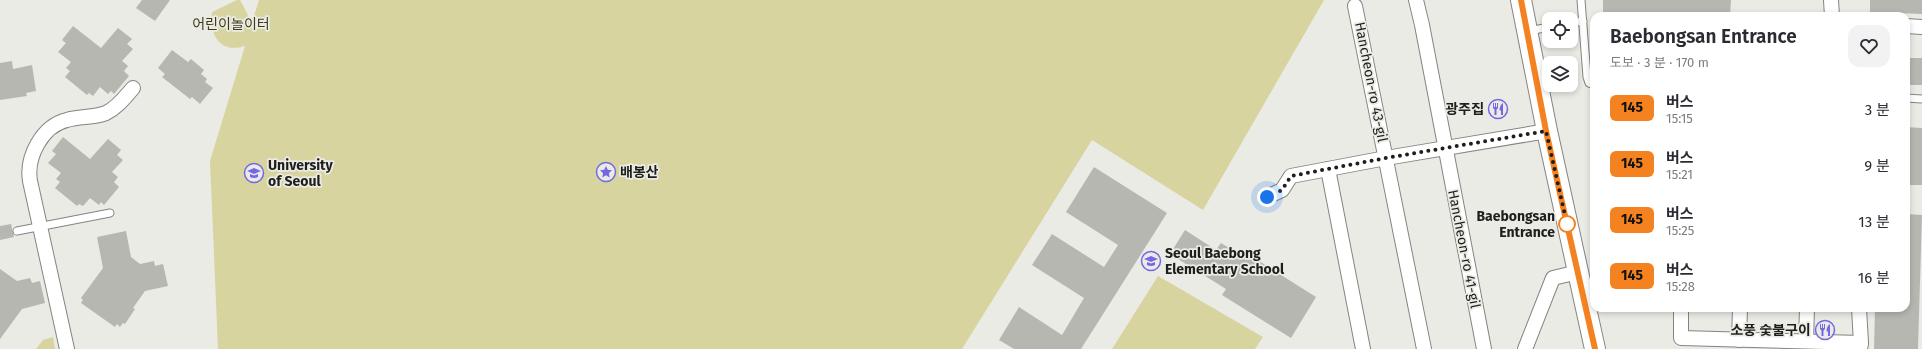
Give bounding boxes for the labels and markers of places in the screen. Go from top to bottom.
restaurant icon: 광주집 [1487,98,1509,120]
place label: 광주집 [1445,101,1484,118]
place label: University of Seoul [268,157,333,190]
place icon: 배봉산 [595,161,617,183]
school or university icon: University of Seoul [243,162,265,184]
place label: 배봉산 [620,164,659,181]
place label: Baebongsan Entrance [1476,208,1555,241]
marker: Baebongsan Entrance [1558,215,1576,233]
place label: Seoul Baebong Elementary School [1165,245,1285,278]
school or university icon: Seoul Baebong Elementary School [1140,250,1162,272]
restaurant icon: 소풍 숯불구이 [1814,319,1836,341]
place label: 소풍 숯불구이 [1730,322,1811,339]

